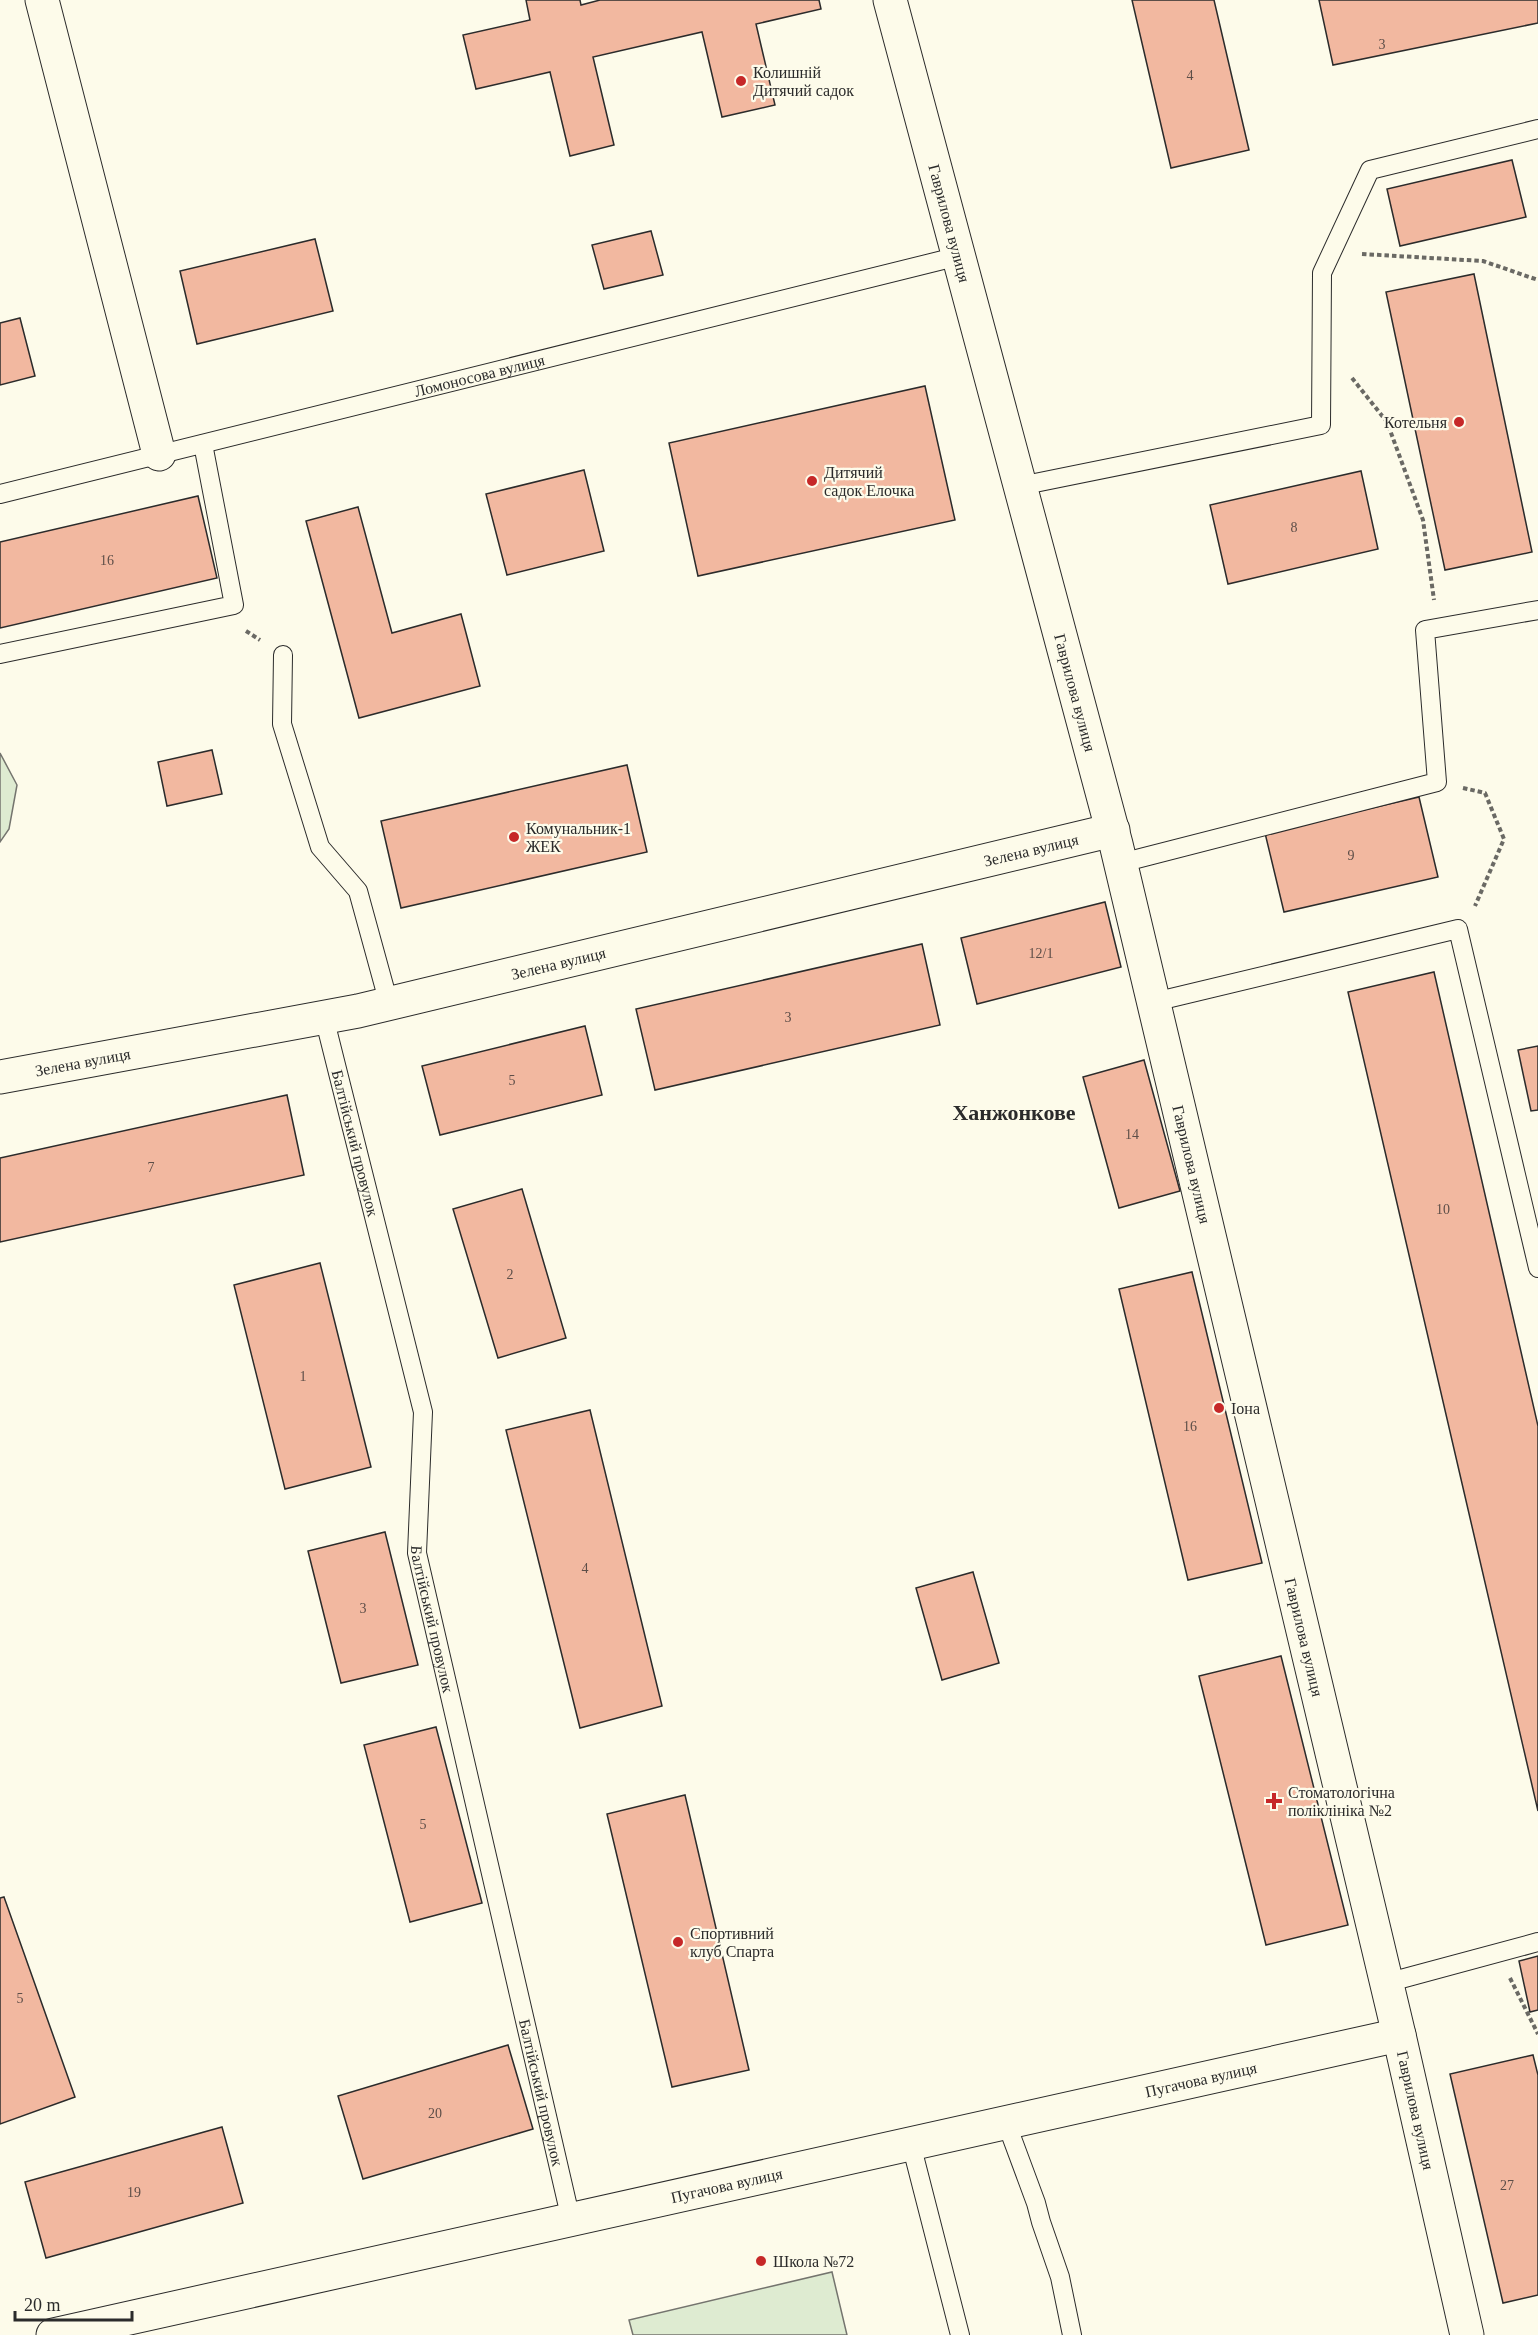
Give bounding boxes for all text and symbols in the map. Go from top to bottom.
house number: 3 [1379,37,1386,52]
place label: Колишній Дитячий садок [753,64,854,100]
house number: 4 [1187,68,1194,83]
marker: Колишній Дитячий садок [734,74,748,88]
street label: Гаврилова вулиця [925,162,973,285]
street label: Ломоносова вулиця [413,351,547,400]
place label: Котельня [1384,414,1448,431]
marker: Котельня [1452,415,1466,429]
place label: Дитячий садок Елочка [824,464,914,500]
marker: Дитячий садок Елочка [805,474,819,488]
house number: 8 [1291,520,1298,535]
house number: 16 [100,553,114,568]
street label: Гаврилова вулиця [1051,632,1099,754]
place label: Комунальник-1 ЖЕК [526,820,631,855]
marker: Комунальник-1 ЖЕК [507,830,521,844]
street label: Зелена вулиця [982,830,1081,870]
house number: 9 [1348,848,1355,863]
street label: Зелена вулиця [509,944,608,983]
house number: 12/1 [1029,946,1053,961]
house number: 3 [785,1010,792,1025]
street label: Зелена вулиця [34,1045,132,1079]
street label: Балтійський провулок [329,1068,382,1218]
house number: 5 [509,1073,516,1088]
district label: Ханжонкове [952,1100,1076,1125]
street label: Гаврилова вулиця [1169,1103,1214,1226]
house number: 14 [1125,1127,1139,1142]
house number: 7 [148,1160,155,1175]
house number: 10 [1436,1202,1450,1217]
house number: 2 [507,1267,514,1282]
house number: 1 [300,1369,307,1384]
place label: Іона [1231,1400,1260,1417]
marker: Іона [1212,1401,1226,1415]
house number: 16 [1183,1419,1197,1434]
street label: Балтійський провулок [408,1545,457,1694]
house number: 4 [582,1561,589,1576]
street label: Гаврилова вулиця [1282,1576,1326,1699]
house number: 3 [360,1601,367,1616]
place label: Стоматологічна поліклініка №2 [1288,1784,1395,1819]
marker: Стоматологічна поліклініка №2 [1265,1792,1283,1810]
house number: 5 [420,1817,427,1832]
place label: Спортивний клуб Спарта [690,1925,774,1961]
marker: Спортивний клуб Спарта [671,1935,685,1949]
house number: 5 [17,1991,24,2006]
street label: Балтійський провулок [516,2017,566,2168]
street label: Гаврилова вулиця [1394,2049,1437,2172]
street label: Пугачова вулиця [1144,2059,1259,2100]
house number: 20 [428,2106,442,2121]
street label: Пугачова вулиця [669,2165,785,2206]
house number: 27 [1500,2178,1514,2193]
house number: 19 [127,2185,141,2200]
place label: Школа №72 [773,2253,854,2270]
marker: Школа №72 [754,2254,768,2268]
scale bar [15,2284,132,2322]
text: 20 m [24,2295,61,2315]

